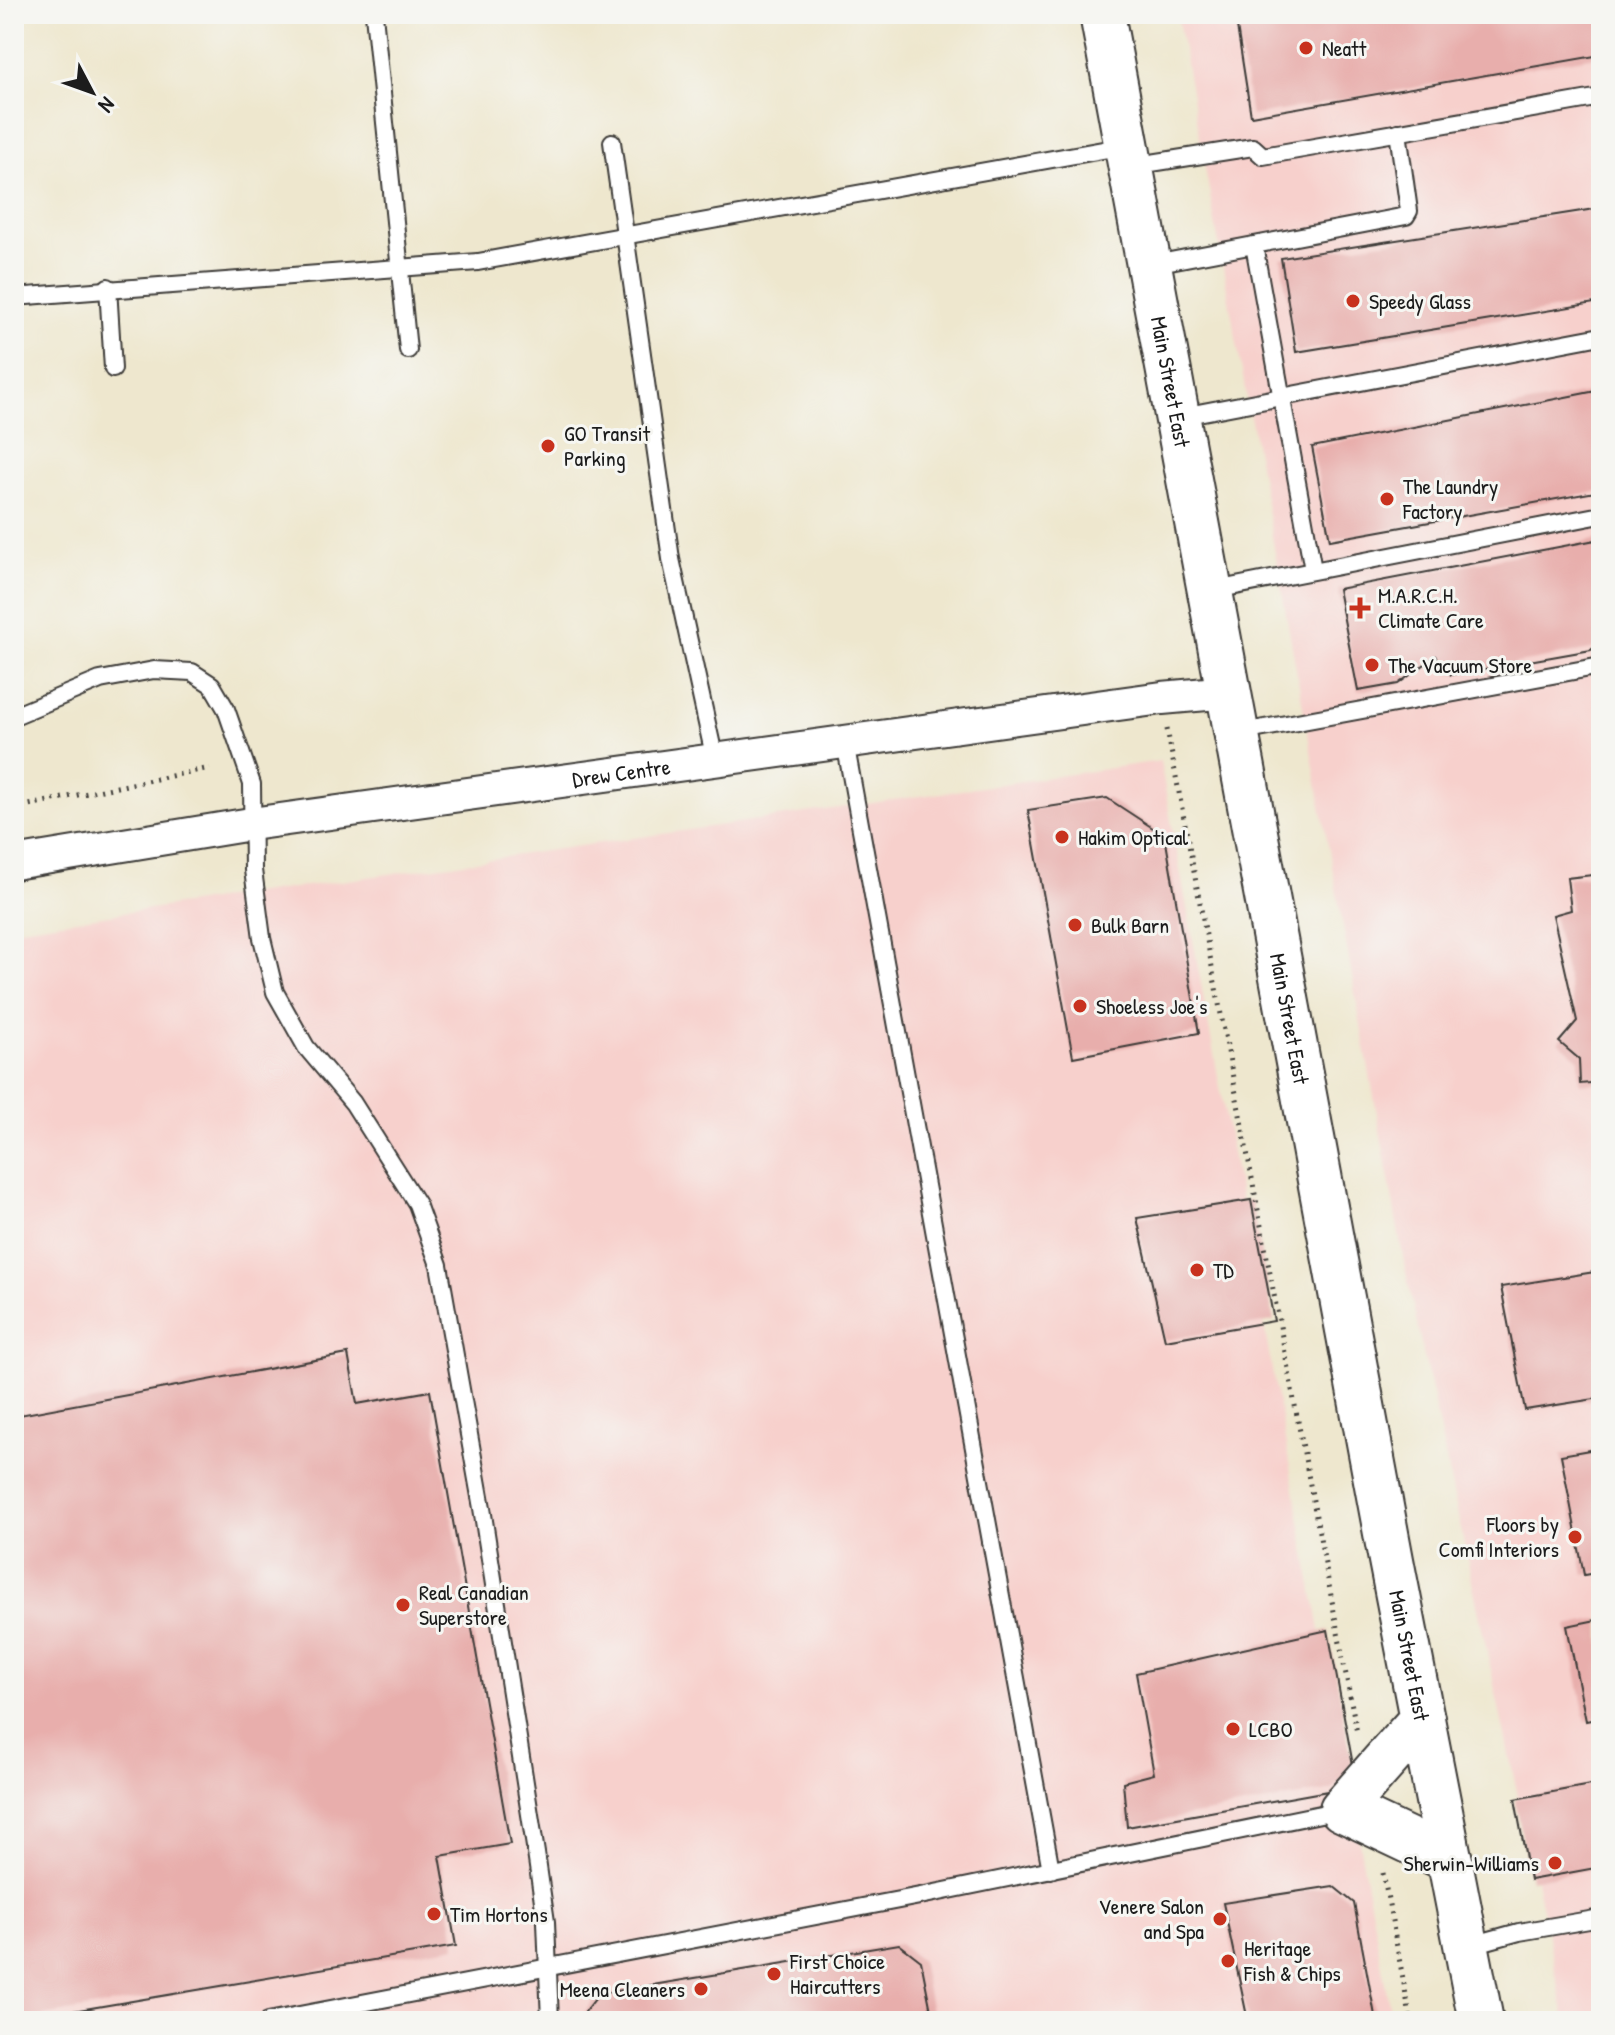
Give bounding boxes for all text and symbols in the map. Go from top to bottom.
place label: Neatt [1322,33,1367,63]
marker: Neatt [1297,39,1315,57]
north arrow [52,52,132,132]
text: N [92,91,122,120]
place label: Speedy Glass [1369,286,1471,316]
marker: Speedy Glass [1344,292,1362,310]
street label: Main Street East [1144,314,1198,450]
place label: GO Transit Parking [564,418,651,473]
marker: GO Transit Parking [539,437,557,455]
place label: The Laundry Factory [1402,471,1498,526]
marker: The Laundry Factory [1378,490,1396,508]
place label: M.A.R.C.H. Climate Care [1378,580,1484,635]
marker: M.A.R.C.H. Climate Care [1349,597,1371,619]
place label: The Vacuum Store [1388,650,1532,680]
marker: The Vacuum Store [1363,656,1381,674]
street label: Drew Centre [570,751,672,794]
place label: Hakim Optical [1078,822,1188,852]
marker: Hakim Optical [1053,828,1071,846]
place label: Bulk Barn [1091,910,1169,940]
marker: Bulk Barn [1066,916,1084,934]
street label: Main Street East [1263,951,1317,1087]
place label: Shoeless Joe's [1096,991,1207,1021]
marker: Shoeless Joe's [1071,997,1089,1015]
place label: TD [1213,1255,1234,1285]
marker: TD [1188,1261,1206,1279]
place label: Floors by Comfi Interiors [1439,1509,1559,1564]
marker: Floors by Comfi Interiors [1566,1528,1584,1546]
place label: Real Canadian Superstore [419,1577,529,1632]
street label: Main Street East [1382,1588,1437,1724]
marker: Real Canadian Superstore [394,1596,412,1614]
place label: LCBO [1249,1714,1293,1744]
marker: LCBO [1224,1720,1242,1738]
place label: Sherwin-Williams [1404,1848,1539,1878]
marker: Sherwin-Williams [1546,1854,1564,1872]
place label: Venere Salon and Spa [1099,1891,1204,1946]
place label: Tim Hortons [450,1899,548,1929]
marker: Tim Hortons [425,1905,443,1923]
marker: Venere Salon and Spa [1211,1910,1229,1928]
place label: Heritage Fish & Chips [1243,1933,1341,1988]
place label: First Choice Haircutters [789,1946,885,2001]
marker: Heritage Fish & Chips [1219,1952,1237,1970]
marker: First Choice Haircutters [765,1965,783,1983]
place label: Meena Cleaners [560,1974,685,2004]
marker: Meena Cleaners [692,1980,710,1998]

